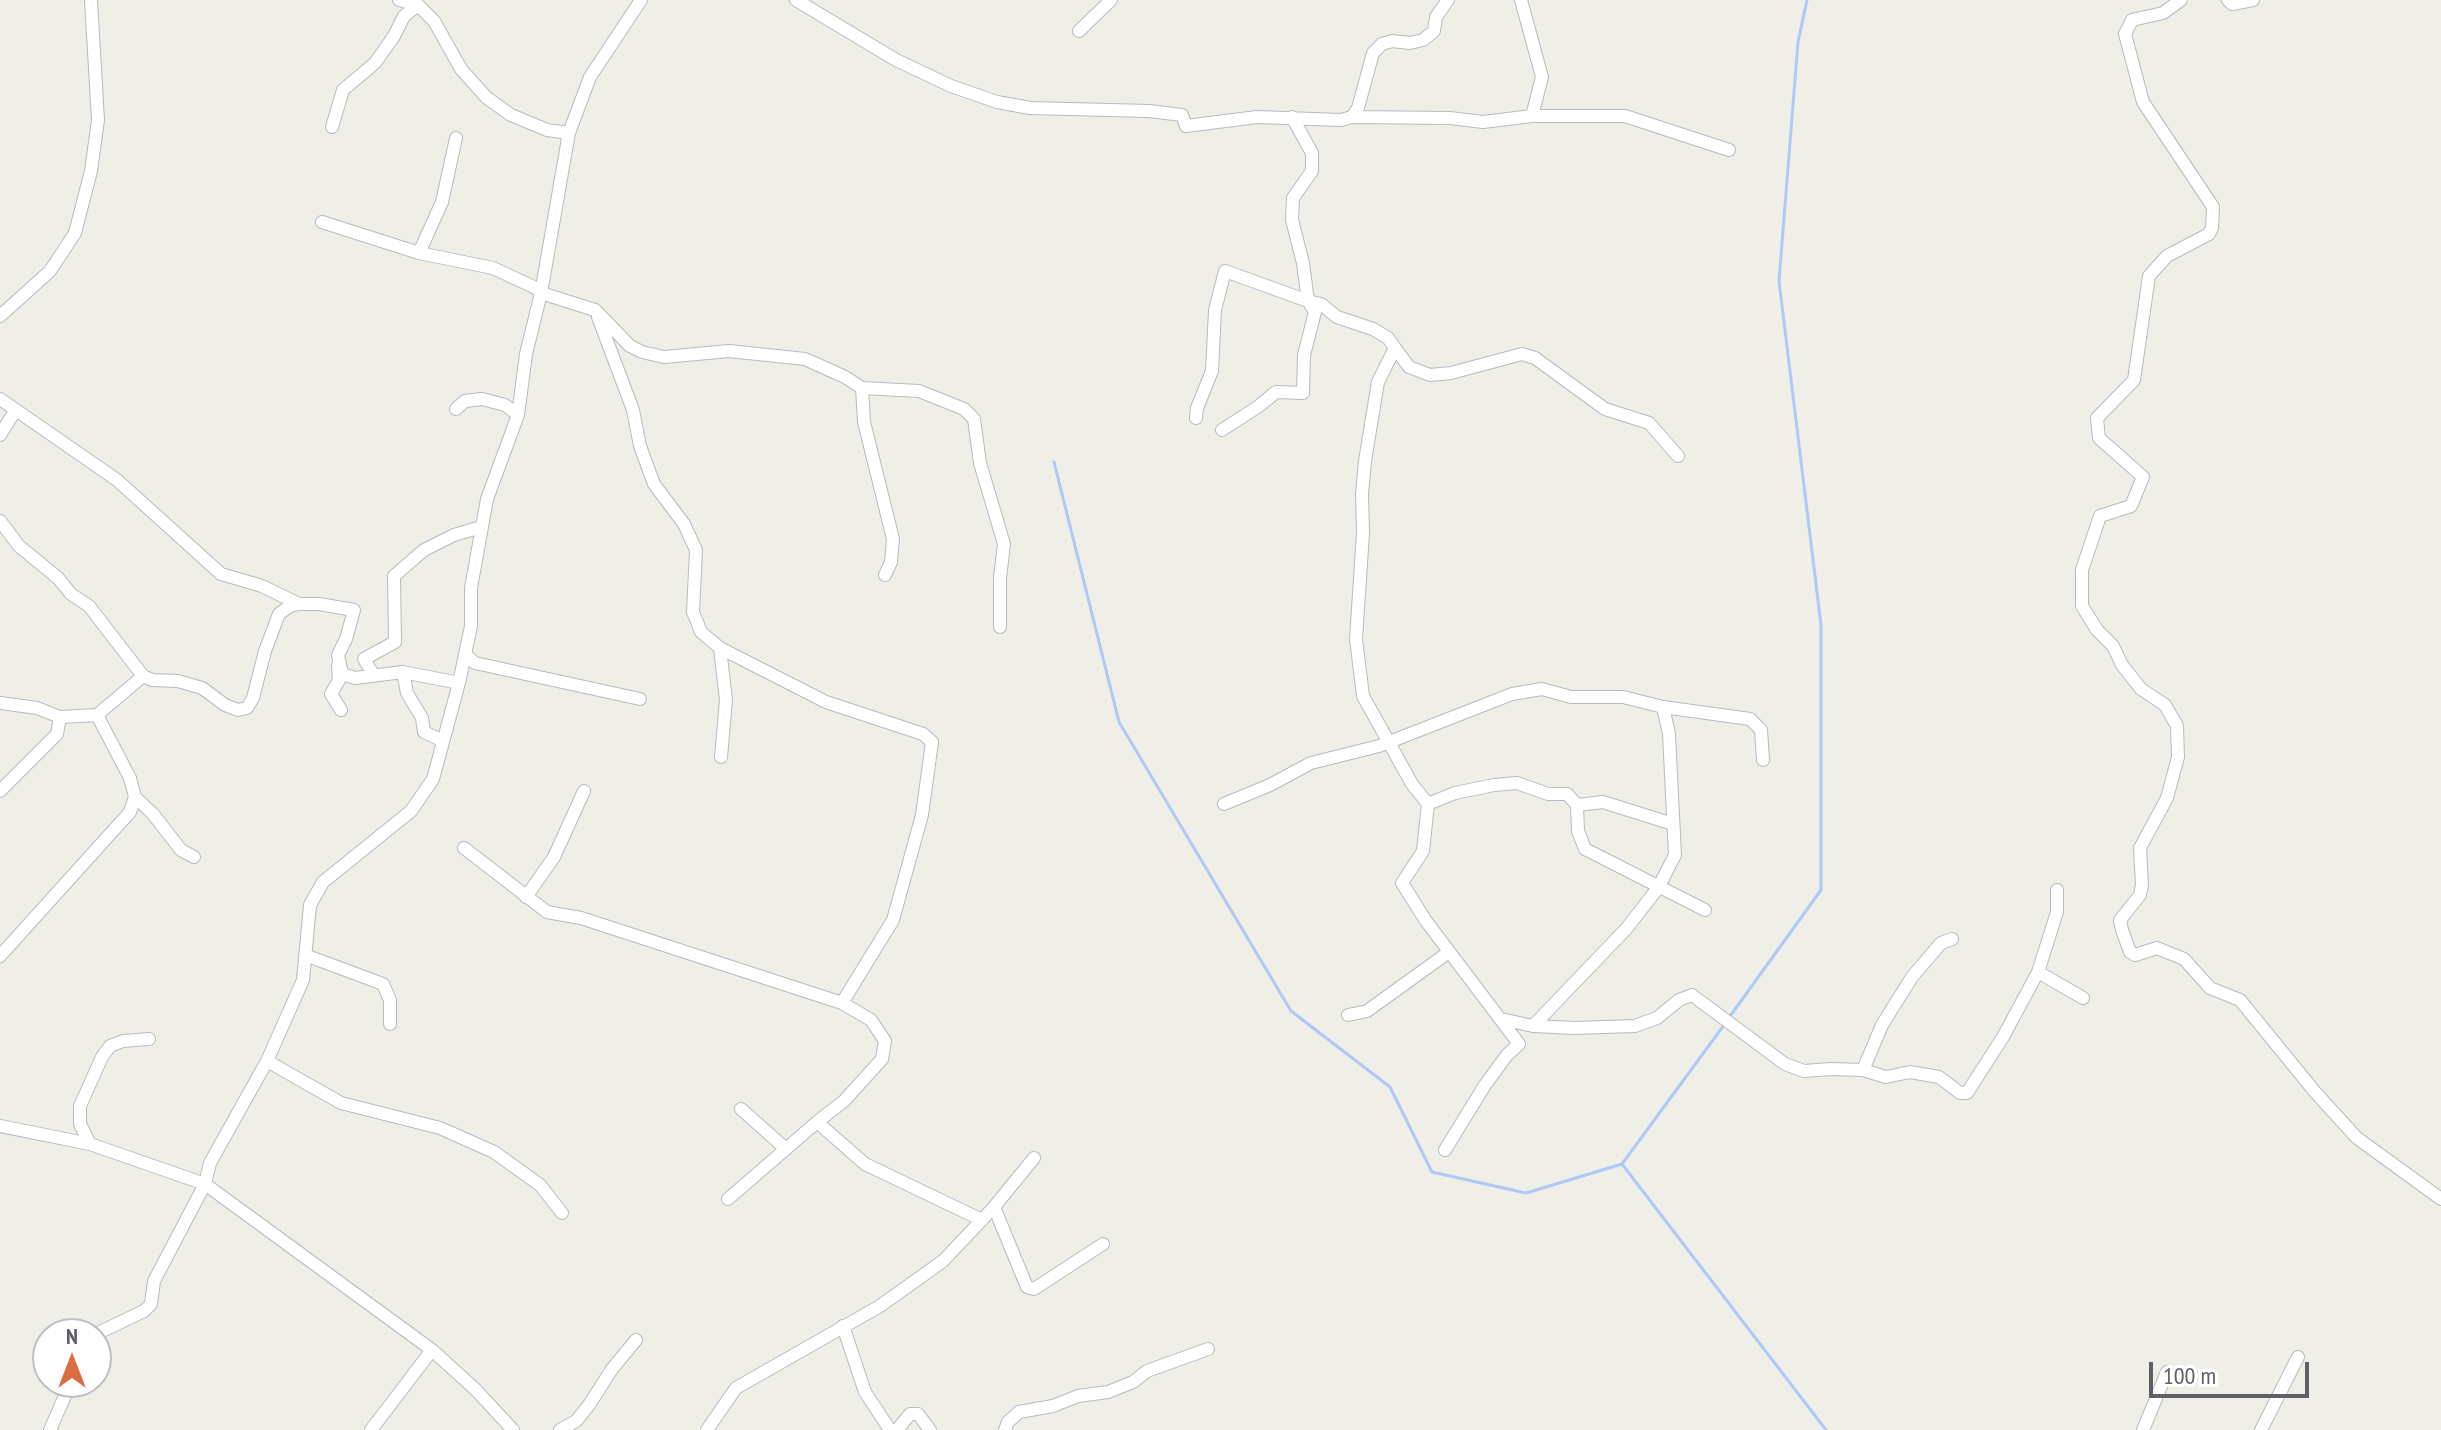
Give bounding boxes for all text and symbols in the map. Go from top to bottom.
north arrow [32,1318,112,1398]
text: N [66,1322,78,1350]
scale bar [2153,1346,2313,1396]
text: 100 m [2163,1360,2216,1391]

